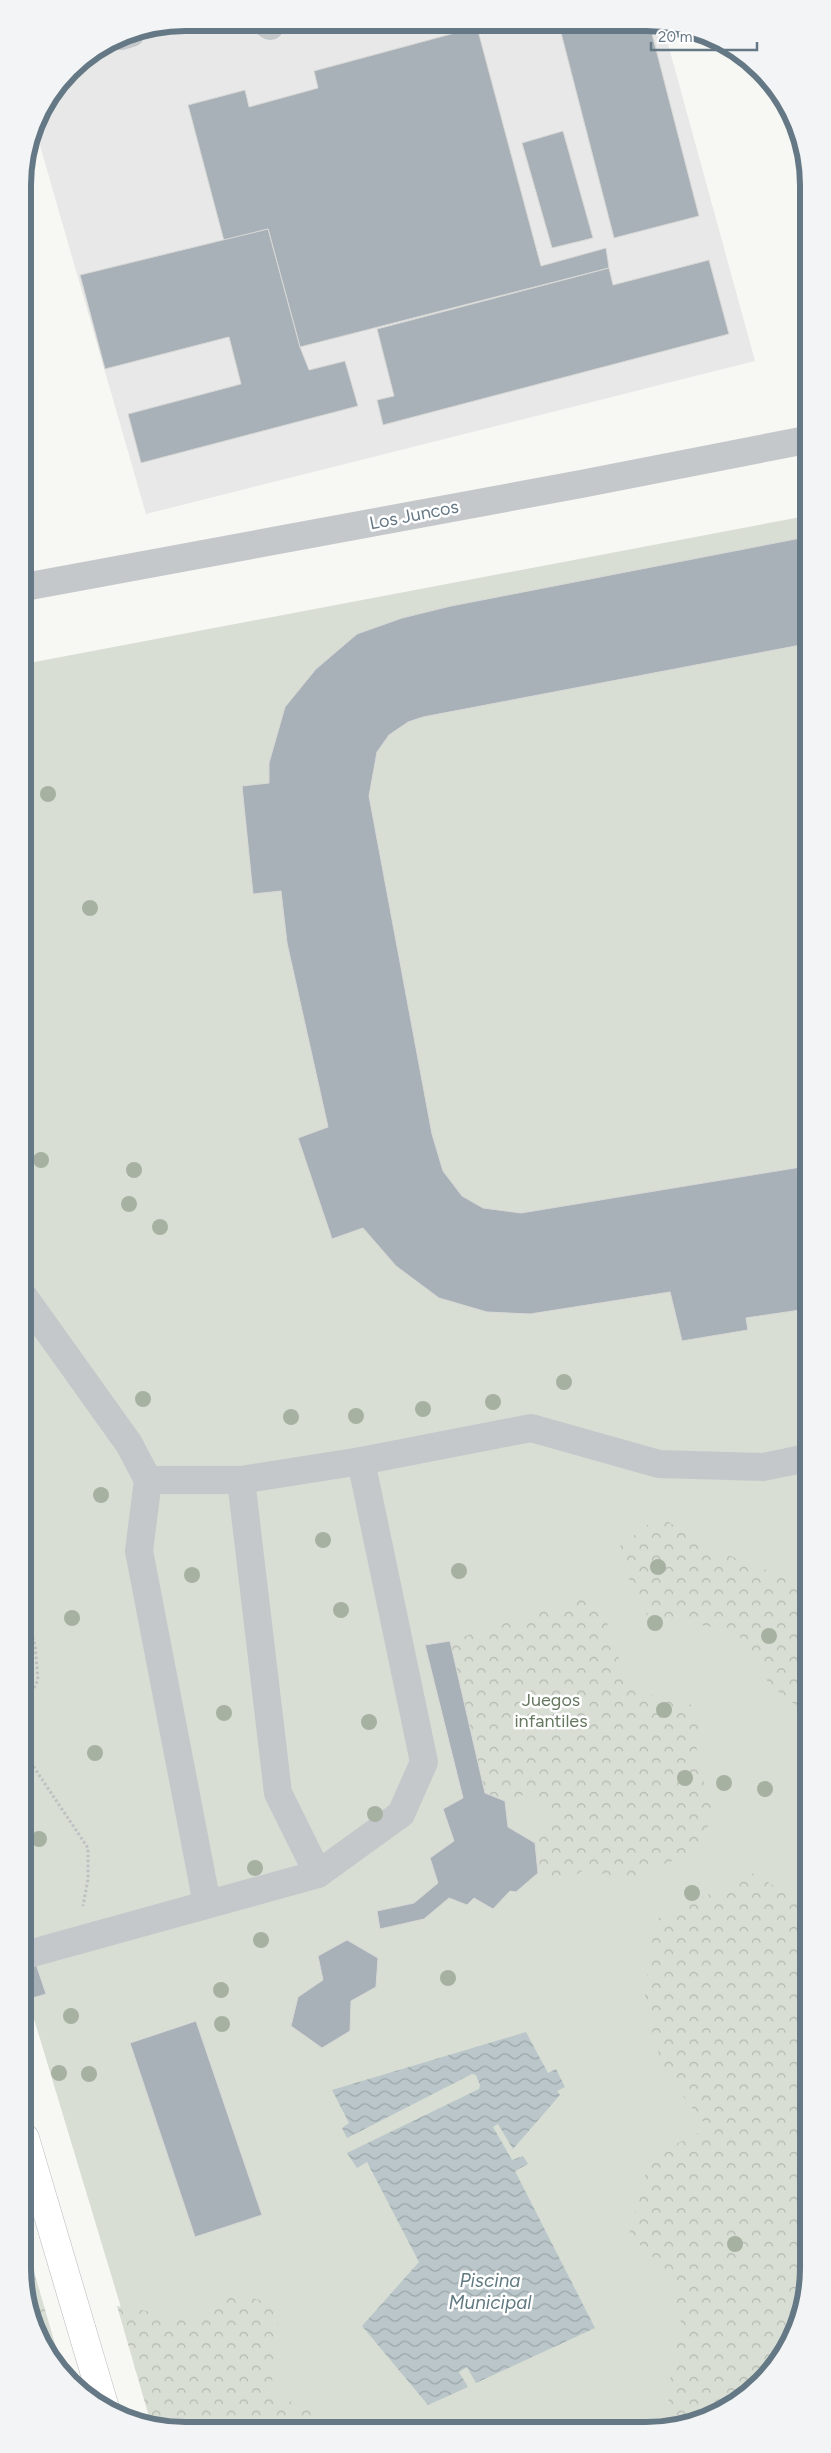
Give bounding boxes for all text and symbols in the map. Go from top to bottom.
scale bar [651,20,757,52]
text: 20 m [658,28,692,46]
street label: Los Juncos [367,496,461,534]
park label: Juegos infantiles [514,1689,588,1732]
water label: Piscina Municipal [448,2269,532,2314]

